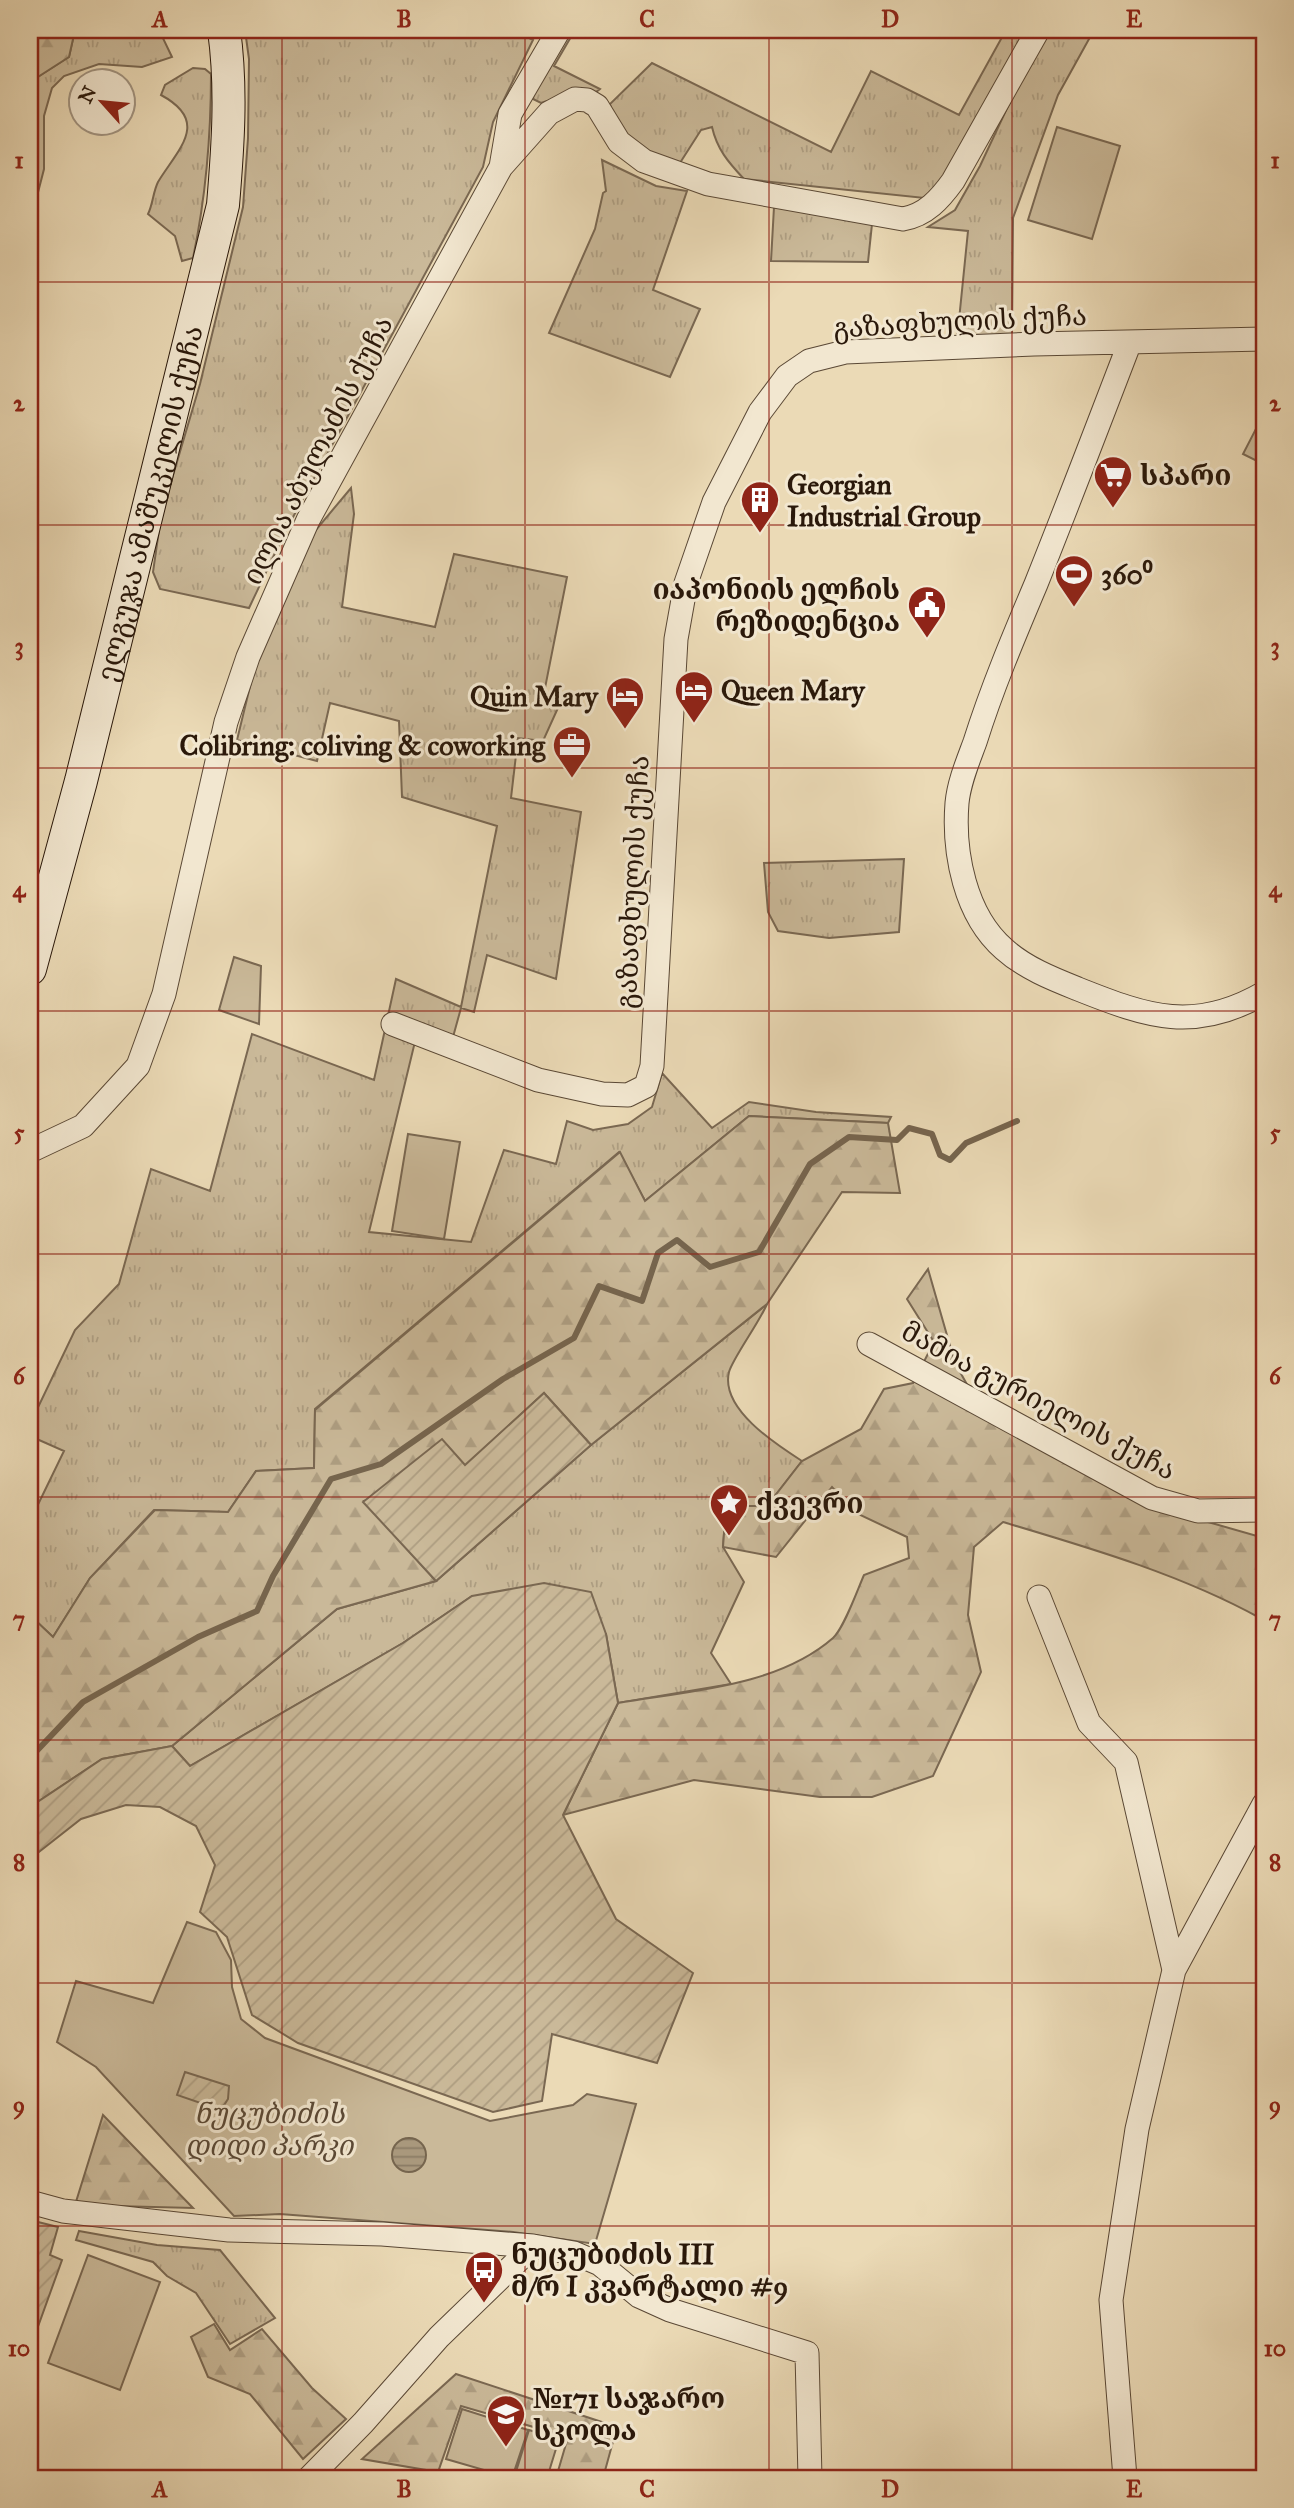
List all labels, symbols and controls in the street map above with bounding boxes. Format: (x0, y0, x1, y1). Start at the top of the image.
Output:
text: A (150, 5, 168, 33)
text: B (396, 5, 412, 33)
text: C (639, 5, 655, 33)
text: D (881, 5, 899, 33)
text: E (1126, 5, 1143, 33)
north arrow (66, 66, 136, 136)
text: N (73, 82, 101, 107)
text: 1 (14, 146, 24, 174)
text: 1 (1270, 146, 1280, 174)
street label: გაზაფხულის ქუჩა (832, 297, 1088, 346)
street label: ილია აბულაძის ქუჩა (235, 310, 400, 590)
street label: ელგუჯა ამაშუკელის ქუჩა (89, 322, 211, 685)
text: 2 (13, 389, 25, 417)
text: 2 (1269, 389, 1281, 417)
supermarket icon: სპარი (1092, 454, 1134, 509)
place label: სპარი (1140, 458, 1231, 493)
place label: Georgian Industrial Group (787, 467, 981, 534)
building icon: Georgian Industrial Group (739, 479, 781, 534)
sports icon: 360⁰ (1053, 553, 1095, 608)
place label: 360⁰ (1101, 557, 1153, 592)
place label: იაპონიის ელჩის რეზიდენცია (653, 572, 900, 639)
public building icon: იაპონიის ელჩის რეზიდენცია (906, 584, 948, 639)
text: 3 (14, 632, 24, 661)
text: 3 (1270, 632, 1280, 661)
hotel icon: Queen Mary (673, 669, 715, 724)
place label: Queen Mary (721, 673, 865, 708)
hotel icon: Quin Mary (604, 675, 646, 730)
place label: Quin Mary (470, 679, 599, 714)
office icon: Colibring: coliving & coworking (551, 724, 593, 779)
place label: Colibring: coliving & coworking (180, 728, 546, 763)
street label: გაზაფხულის ქუჩა (608, 754, 657, 1010)
text: 4 (13, 875, 27, 903)
text: 4 (1269, 875, 1283, 903)
text: 5 (14, 1118, 25, 1146)
text: 5 (1270, 1118, 1281, 1146)
street label: მამია გურიელის ქუჩა (896, 1313, 1182, 1488)
text: 6 (13, 1362, 26, 1390)
text: 6 (1269, 1362, 1282, 1390)
place icon: ქვევრი (708, 1482, 750, 1537)
place label: ქვევრი (756, 1486, 863, 1521)
text: 7 (13, 1605, 25, 1633)
text: 7 (1269, 1605, 1281, 1633)
text: 8 (13, 1848, 25, 1876)
text: 8 (1269, 1848, 1281, 1876)
text: 9 (13, 2091, 25, 2120)
text: 9 (1269, 2091, 1281, 2120)
park label: ნუცუბიძის დიდი პარკი (185, 2096, 355, 2163)
place label: ნუცუბიძის III მ/რ I კვარტალი #9 (511, 2237, 788, 2304)
bus stop icon: ნუცუბიძის III მ/რ I კვარტალი #9 (463, 2249, 505, 2304)
text: 10 (8, 2334, 30, 2362)
text: 10 (1264, 2334, 1286, 2362)
place label: №171 საჯარო სკოლა (533, 2381, 725, 2448)
school or university icon: №171 საჯარო სკოლა (485, 2393, 527, 2448)
text: A (150, 2475, 168, 2503)
text: B (396, 2475, 412, 2503)
text: C (639, 2475, 655, 2503)
text: D (881, 2475, 899, 2503)
text: E (1126, 2475, 1143, 2503)

